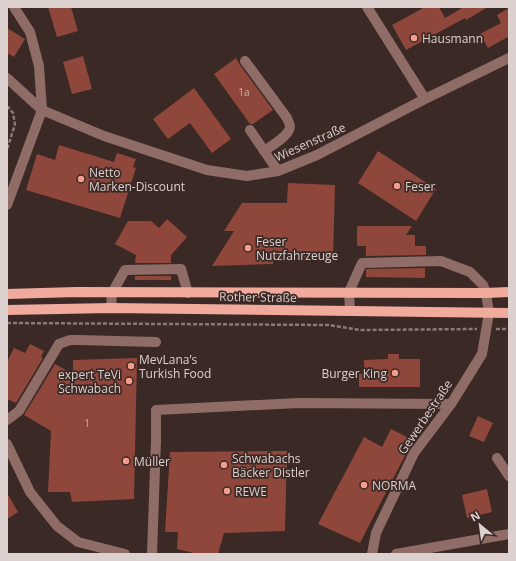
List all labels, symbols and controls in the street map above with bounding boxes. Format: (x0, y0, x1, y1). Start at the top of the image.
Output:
place label: Hausmann (422, 30, 483, 47)
marker: Hausmann (409, 33, 419, 43)
house number: 1a (238, 85, 250, 99)
street label: Wiesenstraße (272, 119, 349, 165)
place label: Netto Marken-Discount (89, 164, 185, 195)
marker: Netto Marken-Discount (76, 174, 86, 184)
place label: Feser (405, 178, 435, 195)
marker: Feser (392, 181, 402, 191)
place label: Feser Nutzfahrzeuge (256, 233, 339, 264)
marker: Feser Nutzfahrzeuge (243, 243, 253, 253)
street label: Rother Straße (219, 288, 297, 306)
place label: MevLana’s Turkish Food (139, 351, 211, 382)
marker: MevLana’s Turkish Food (126, 361, 136, 371)
place label: Burger King (321, 365, 387, 382)
place label: expert TeVi Schwabach (58, 366, 121, 397)
marker: Burger King (390, 368, 400, 378)
marker: expert TeVi Schwabach (124, 376, 134, 386)
street label: Gewerbestraße (394, 376, 456, 458)
house number: 1 (84, 416, 90, 430)
place label: Schwabachs Bäcker Distler (232, 450, 310, 481)
place label: Müller (134, 453, 170, 470)
marker: Müller (121, 456, 131, 466)
marker: Schwabachs Bäcker Distler (219, 460, 229, 470)
place label: NORMA (372, 477, 417, 494)
marker: NORMA (359, 480, 369, 490)
place label: REWE (235, 483, 267, 500)
marker: REWE (222, 486, 232, 496)
north arrow (460, 505, 500, 545)
text: N (467, 507, 482, 525)

